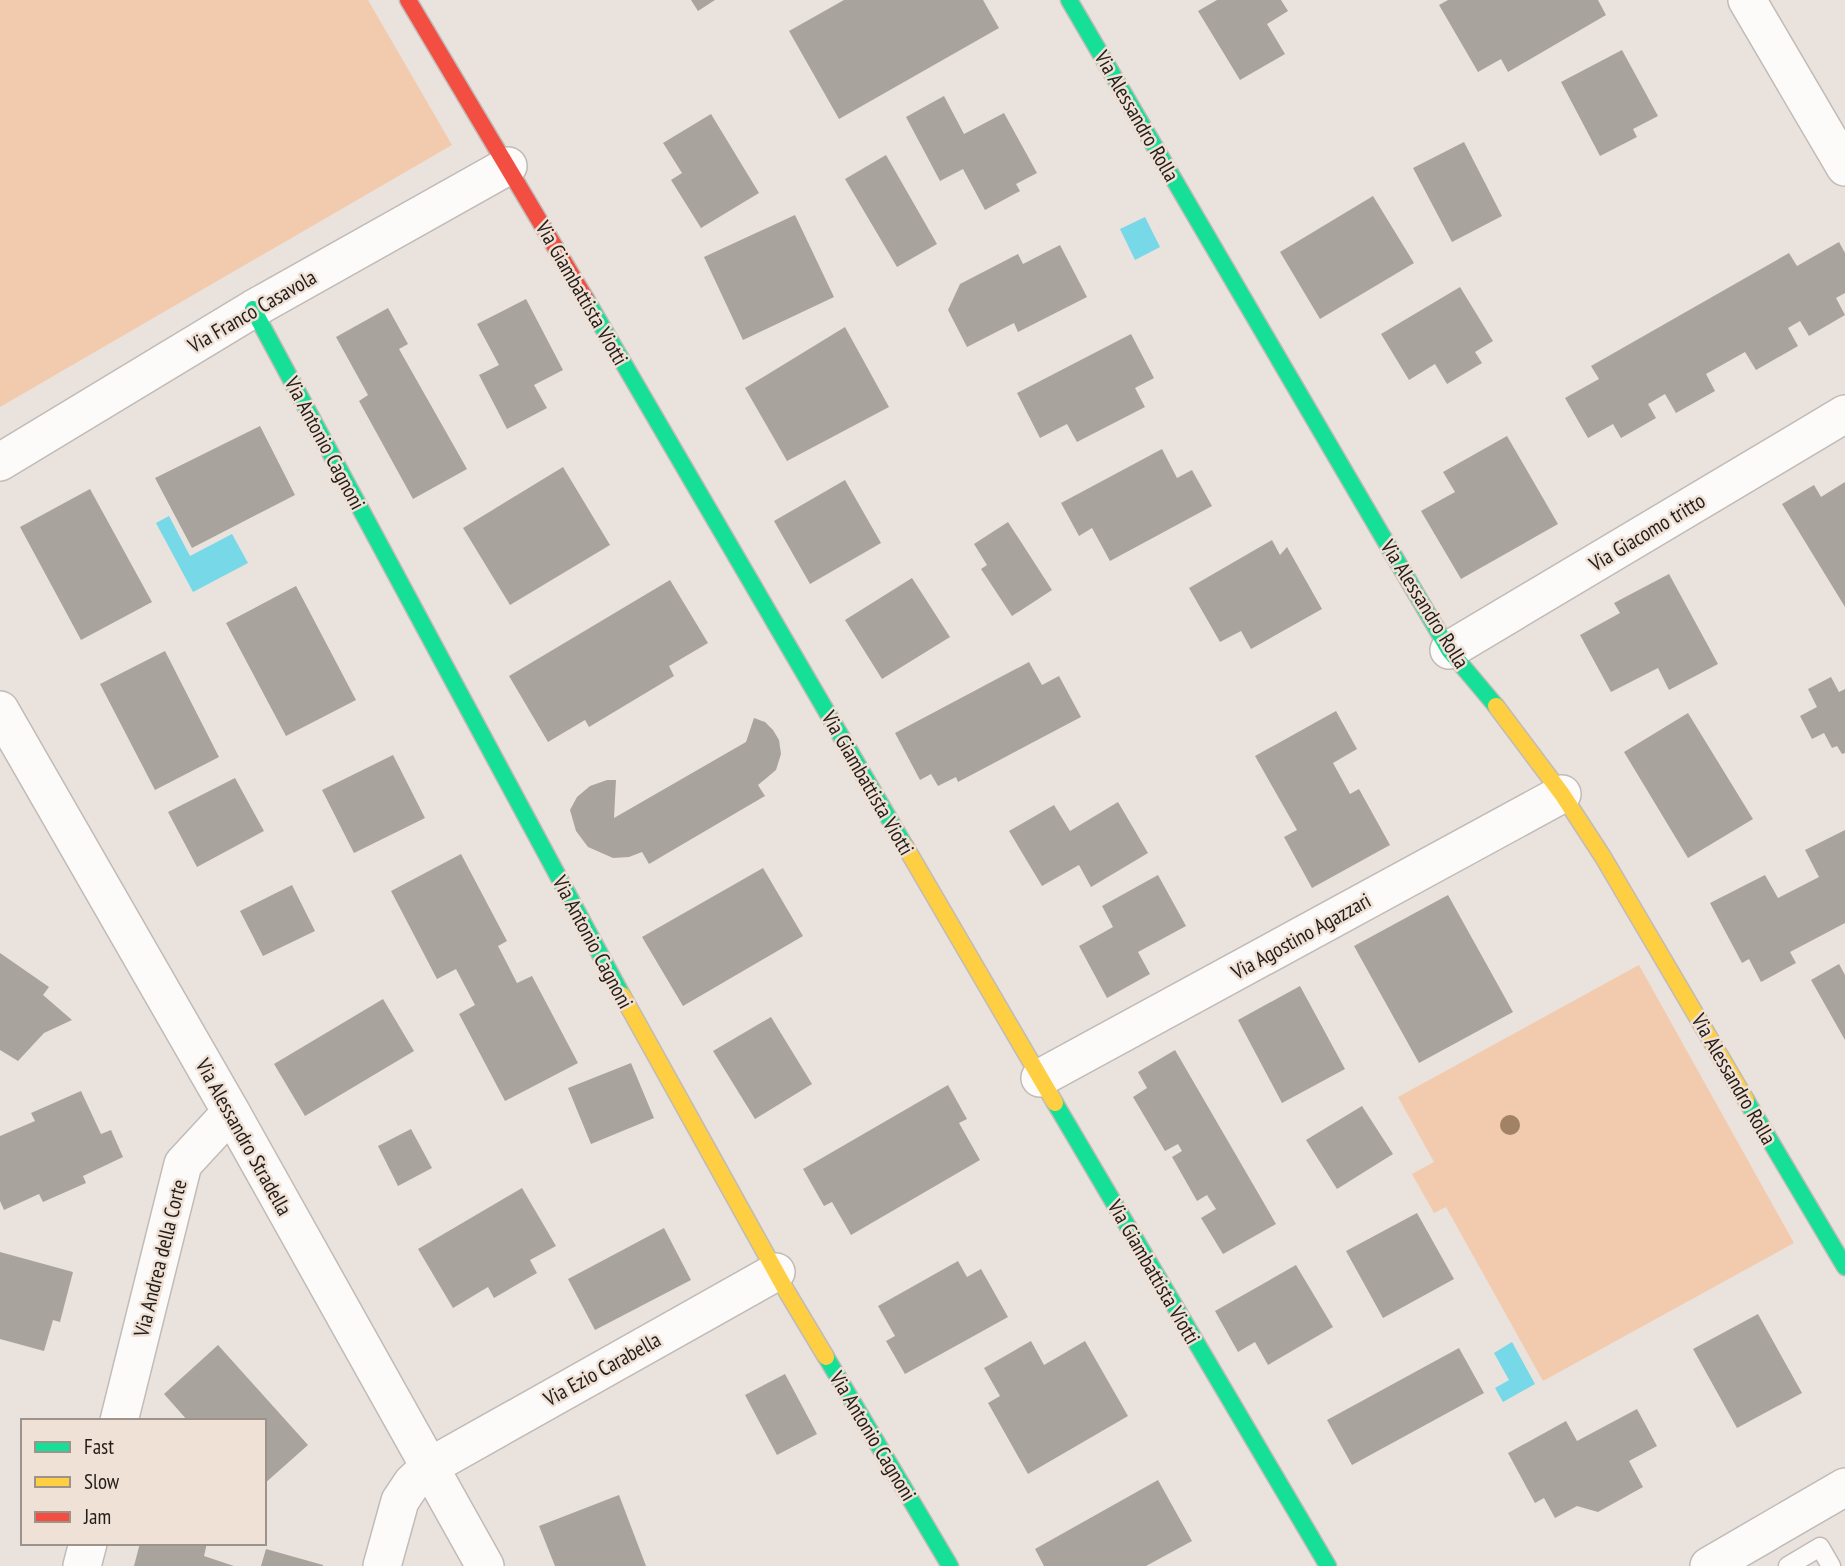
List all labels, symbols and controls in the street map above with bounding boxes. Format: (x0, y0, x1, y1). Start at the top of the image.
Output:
street label: Via Alessandro Rolla (1088, 45, 1185, 186)
street label: Via Giambattista Viotti (529, 215, 634, 370)
street label: Via Franco Casavola (182, 263, 321, 359)
street label: Via Antonio Cagnoni (278, 371, 371, 514)
street label: Via Giacomo tritto (1583, 487, 1710, 578)
street label: Via Alessandro Rolla (1374, 534, 1475, 673)
street label: Via Giambattista Viotti (815, 705, 920, 860)
street label: Via Antonio Cagnoni (546, 870, 639, 1013)
street label: Via Agostino Agazzari (1226, 887, 1375, 986)
street label: Via Alessandro Rolla (1685, 1008, 1782, 1149)
street label: Via Alessandro Stradella (189, 1053, 298, 1220)
street label: Via Andrea della Corte (127, 1177, 193, 1340)
street label: Via Giambattista Viotti (1101, 1194, 1206, 1349)
street label: Via Ezio Carabella (538, 1326, 665, 1413)
street label: Via Antonio Cagnoni (823, 1365, 922, 1506)
legend (21, 1419, 266, 1545)
text: Fast (84, 1433, 114, 1460)
text: Slow (84, 1468, 120, 1495)
text: Jam (83, 1503, 111, 1530)

